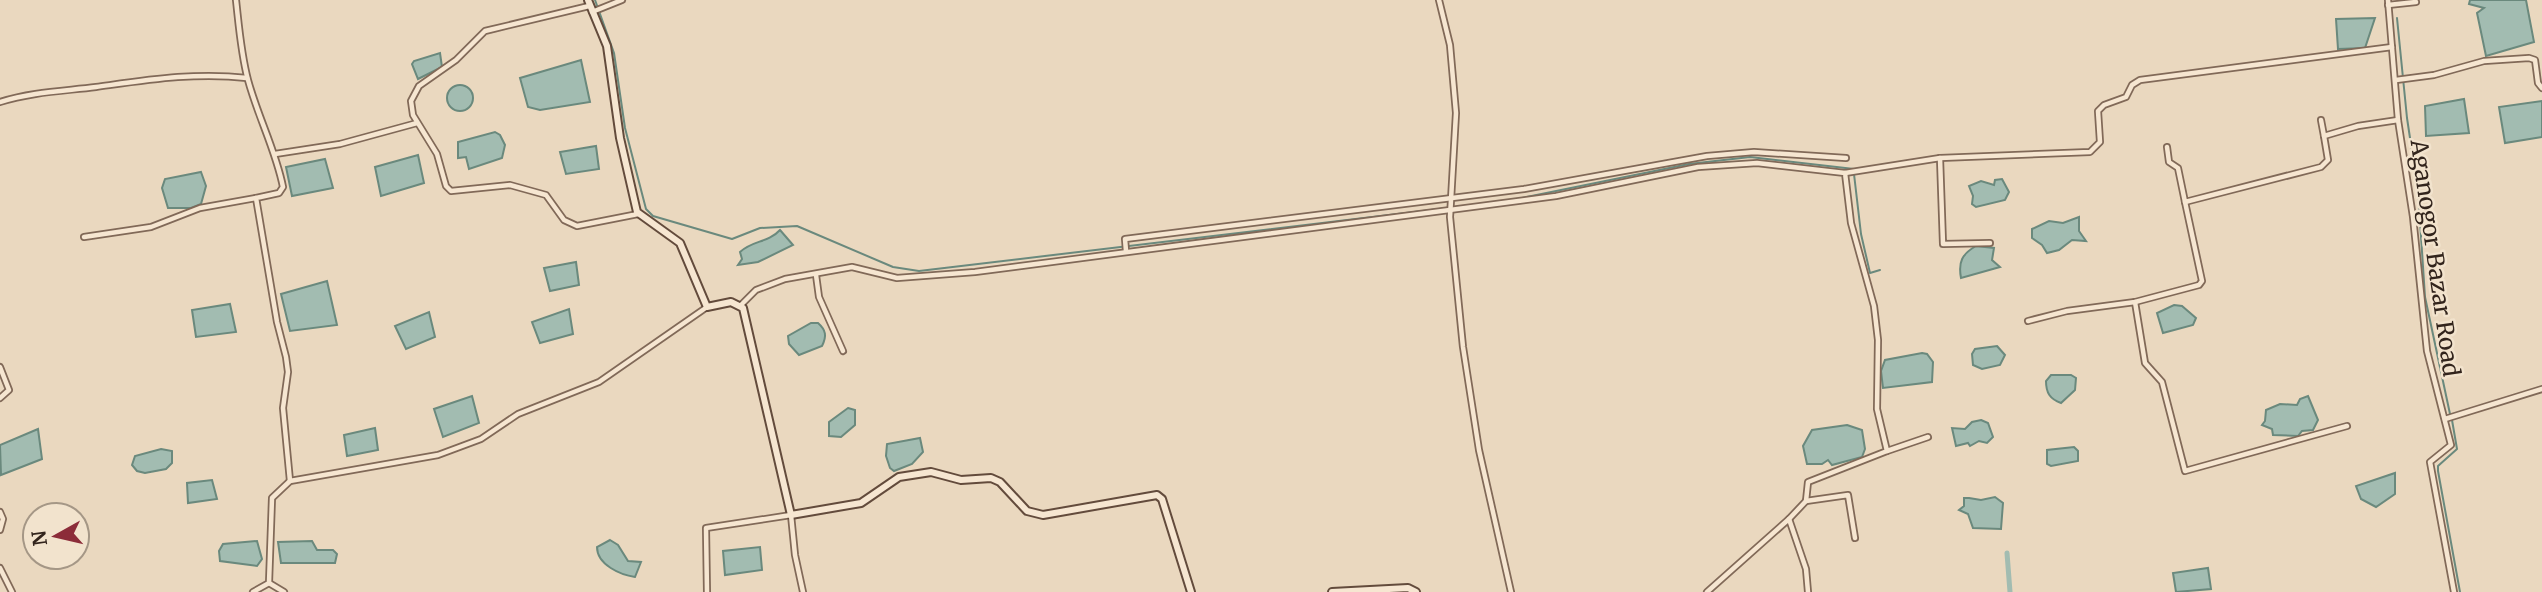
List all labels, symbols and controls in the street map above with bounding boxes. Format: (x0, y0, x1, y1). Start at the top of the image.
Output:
street label: Aganogor Bazar Road (2404, 136, 2467, 379)
north arrow (21, 501, 91, 571)
text: N (26, 529, 52, 547)

